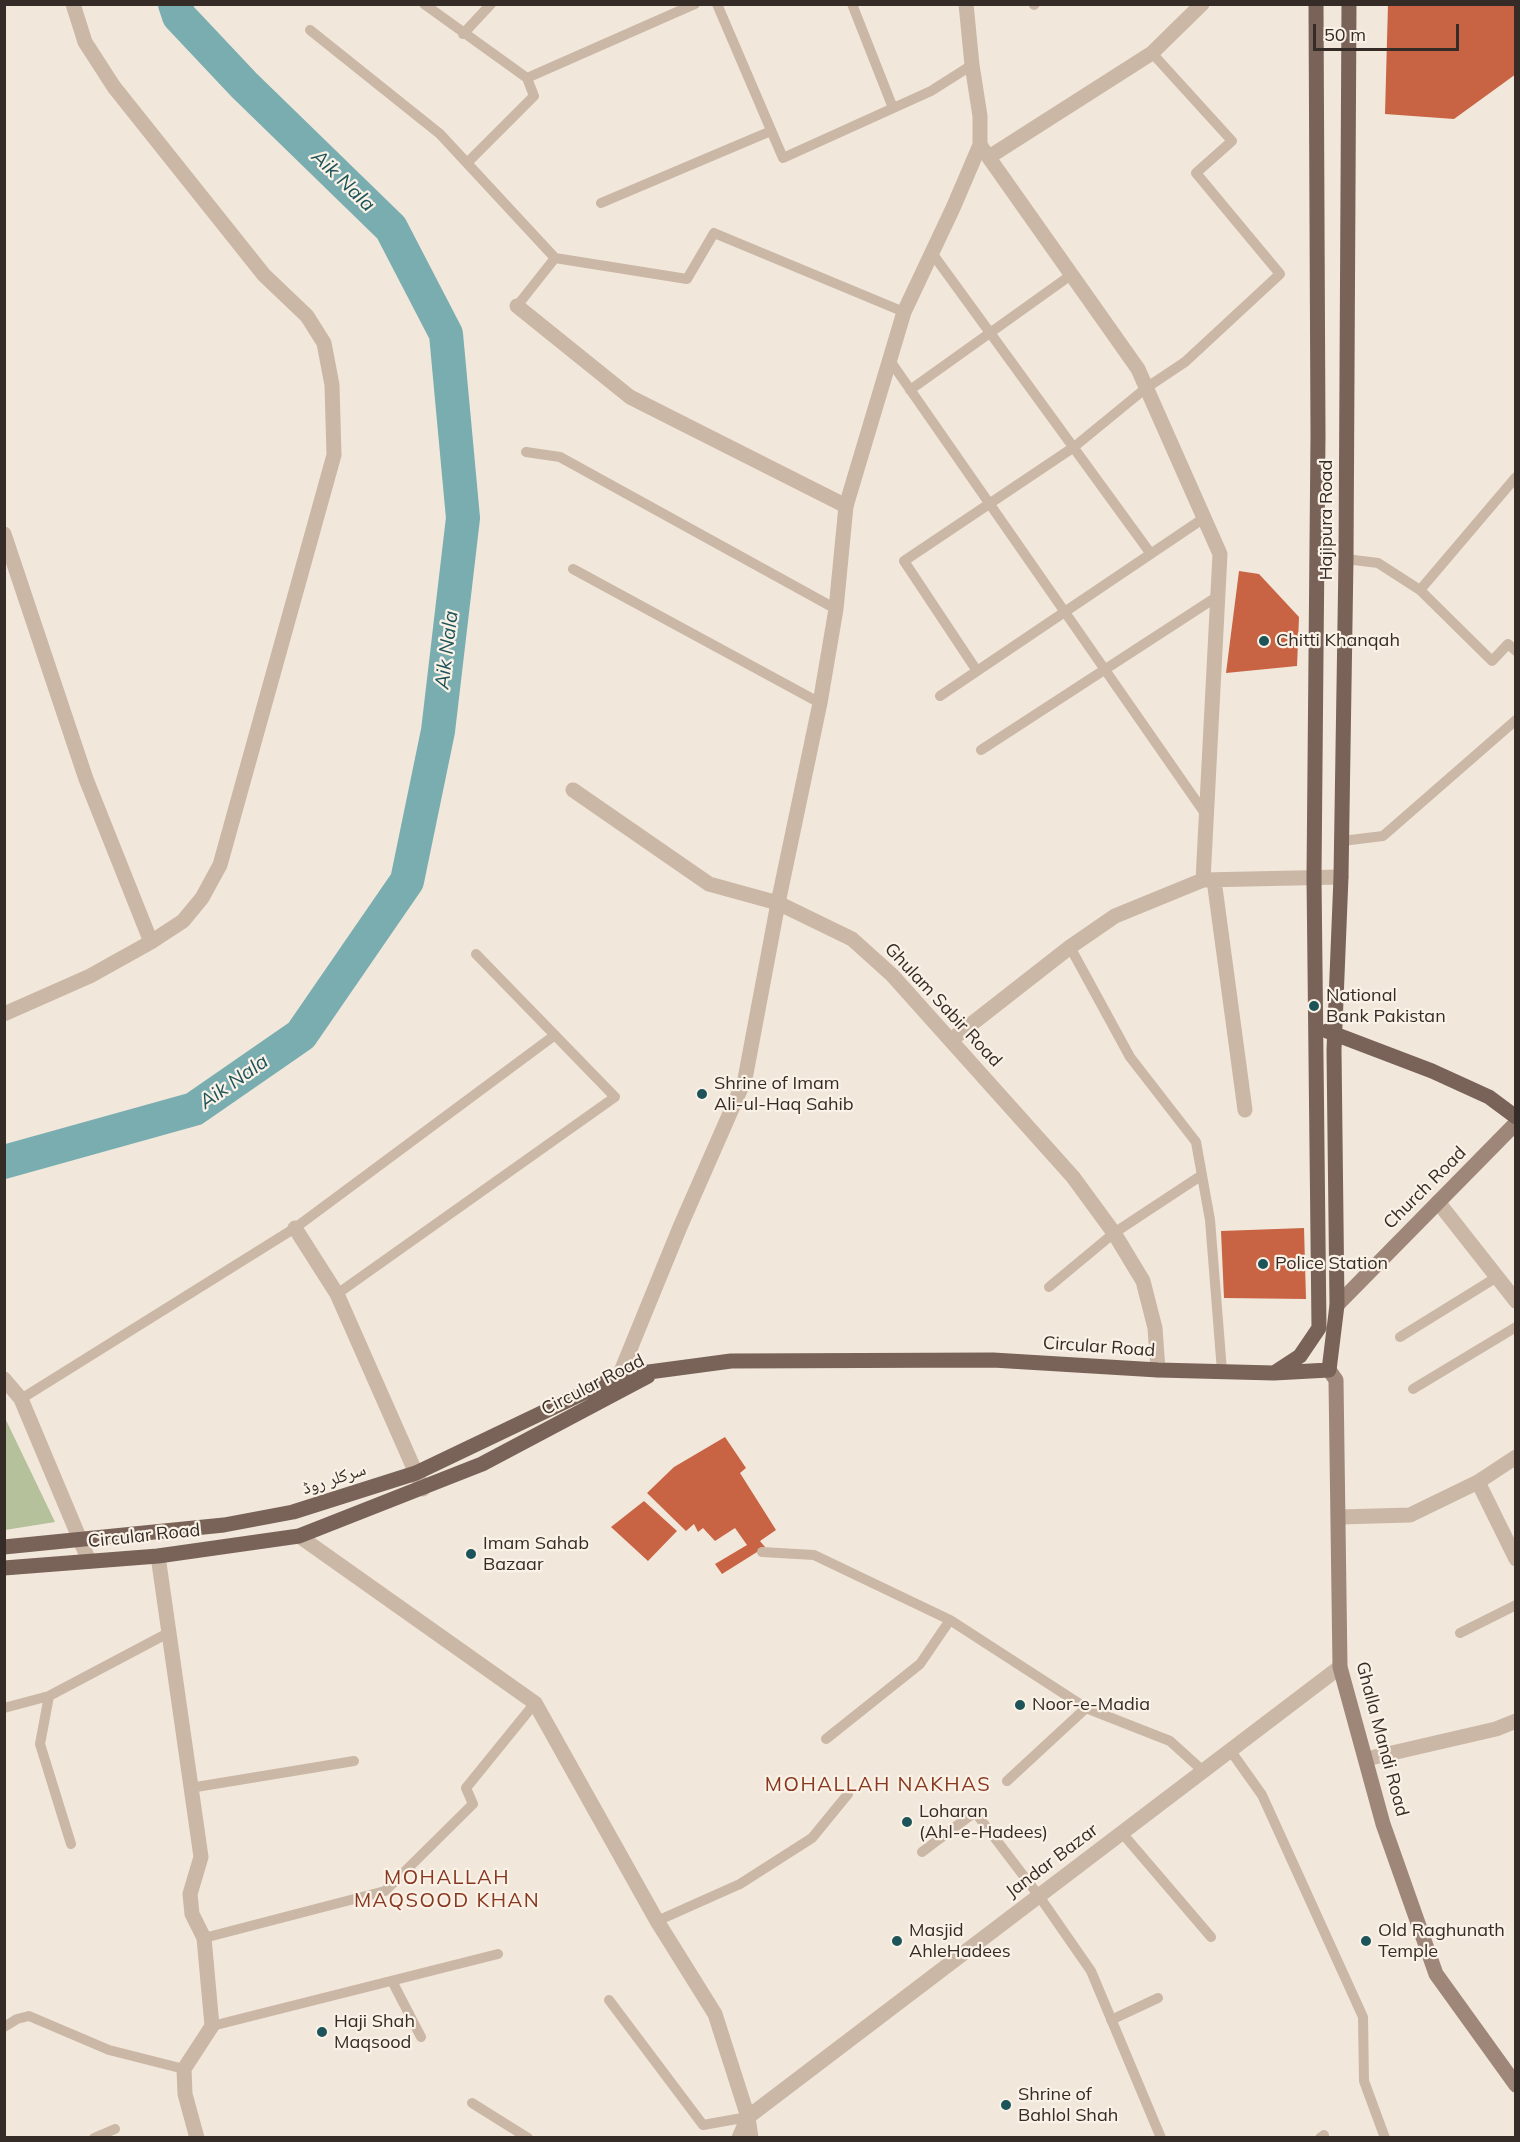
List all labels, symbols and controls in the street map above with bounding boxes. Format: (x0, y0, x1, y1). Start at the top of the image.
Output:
scale bar (1316, 12, 1462, 50)
text: 50 m (1324, 23, 1366, 46)
water label: Aik Nala (306, 145, 380, 217)
street label: Hajipura Road (1316, 460, 1338, 580)
water label: Aik Nala (430, 609, 464, 691)
place label: Chitti Khanqah (1276, 630, 1400, 652)
marker: Chitti Khanqah (1257, 634, 1271, 648)
street label: Ghulam Sabir Road (880, 938, 1006, 1072)
place label: National Bank Pakistan (1326, 985, 1446, 1028)
marker: National Bank Pakistan (1307, 999, 1321, 1013)
water label: Aik Nala (195, 1050, 273, 1114)
place label: Shrine of Imam Ali-ul-Haq Sahib (714, 1073, 854, 1116)
marker: Shrine of Imam Ali-ul-Haq Sahib (695, 1087, 709, 1101)
street label: Church Road (1379, 1142, 1471, 1234)
place label: Police Station (1275, 1253, 1388, 1275)
marker: Police Station (1256, 1257, 1270, 1271)
street label: Circular Road (1042, 1332, 1156, 1362)
street label: Circular Road (538, 1350, 648, 1420)
street label: سرکلر روڈ (299, 1459, 369, 1499)
street label: Circular Road (87, 1519, 201, 1553)
place label: Imam Sahab Bazaar (483, 1533, 589, 1576)
marker: Imam Sahab Bazaar (464, 1547, 478, 1561)
street label: Ghalla Mandi Road (1351, 1659, 1413, 1819)
place label: Noor-e-Madia (1032, 1694, 1150, 1716)
marker: Noor-e-Madia (1013, 1698, 1027, 1712)
district label: MOHALLAH NAKHAS (765, 1773, 991, 1797)
place label: Loharan (Ahl-e-Hadees) (919, 1801, 1048, 1844)
marker: Loharan (Ahl-e-Hadees) (900, 1815, 914, 1829)
street label: Jandar Bazar (1002, 1819, 1102, 1903)
district label: MOHALLAH MAQSOOD KHAN (354, 1866, 540, 1913)
place label: Masjid AhleHadees (909, 1920, 1011, 1962)
place label: Old Raghunath Temple (1378, 1920, 1505, 1962)
marker: Masjid AhleHadees (890, 1934, 904, 1948)
marker: Old Raghunath Temple (1359, 1934, 1373, 1948)
place label: Haji Shah Maqsood (334, 2011, 415, 2054)
marker: Haji Shah Maqsood (315, 2025, 329, 2039)
place label: Shrine of Bahlol Shah (1018, 2084, 1118, 2126)
marker: Shrine of Bahlol Shah (999, 2098, 1013, 2112)

